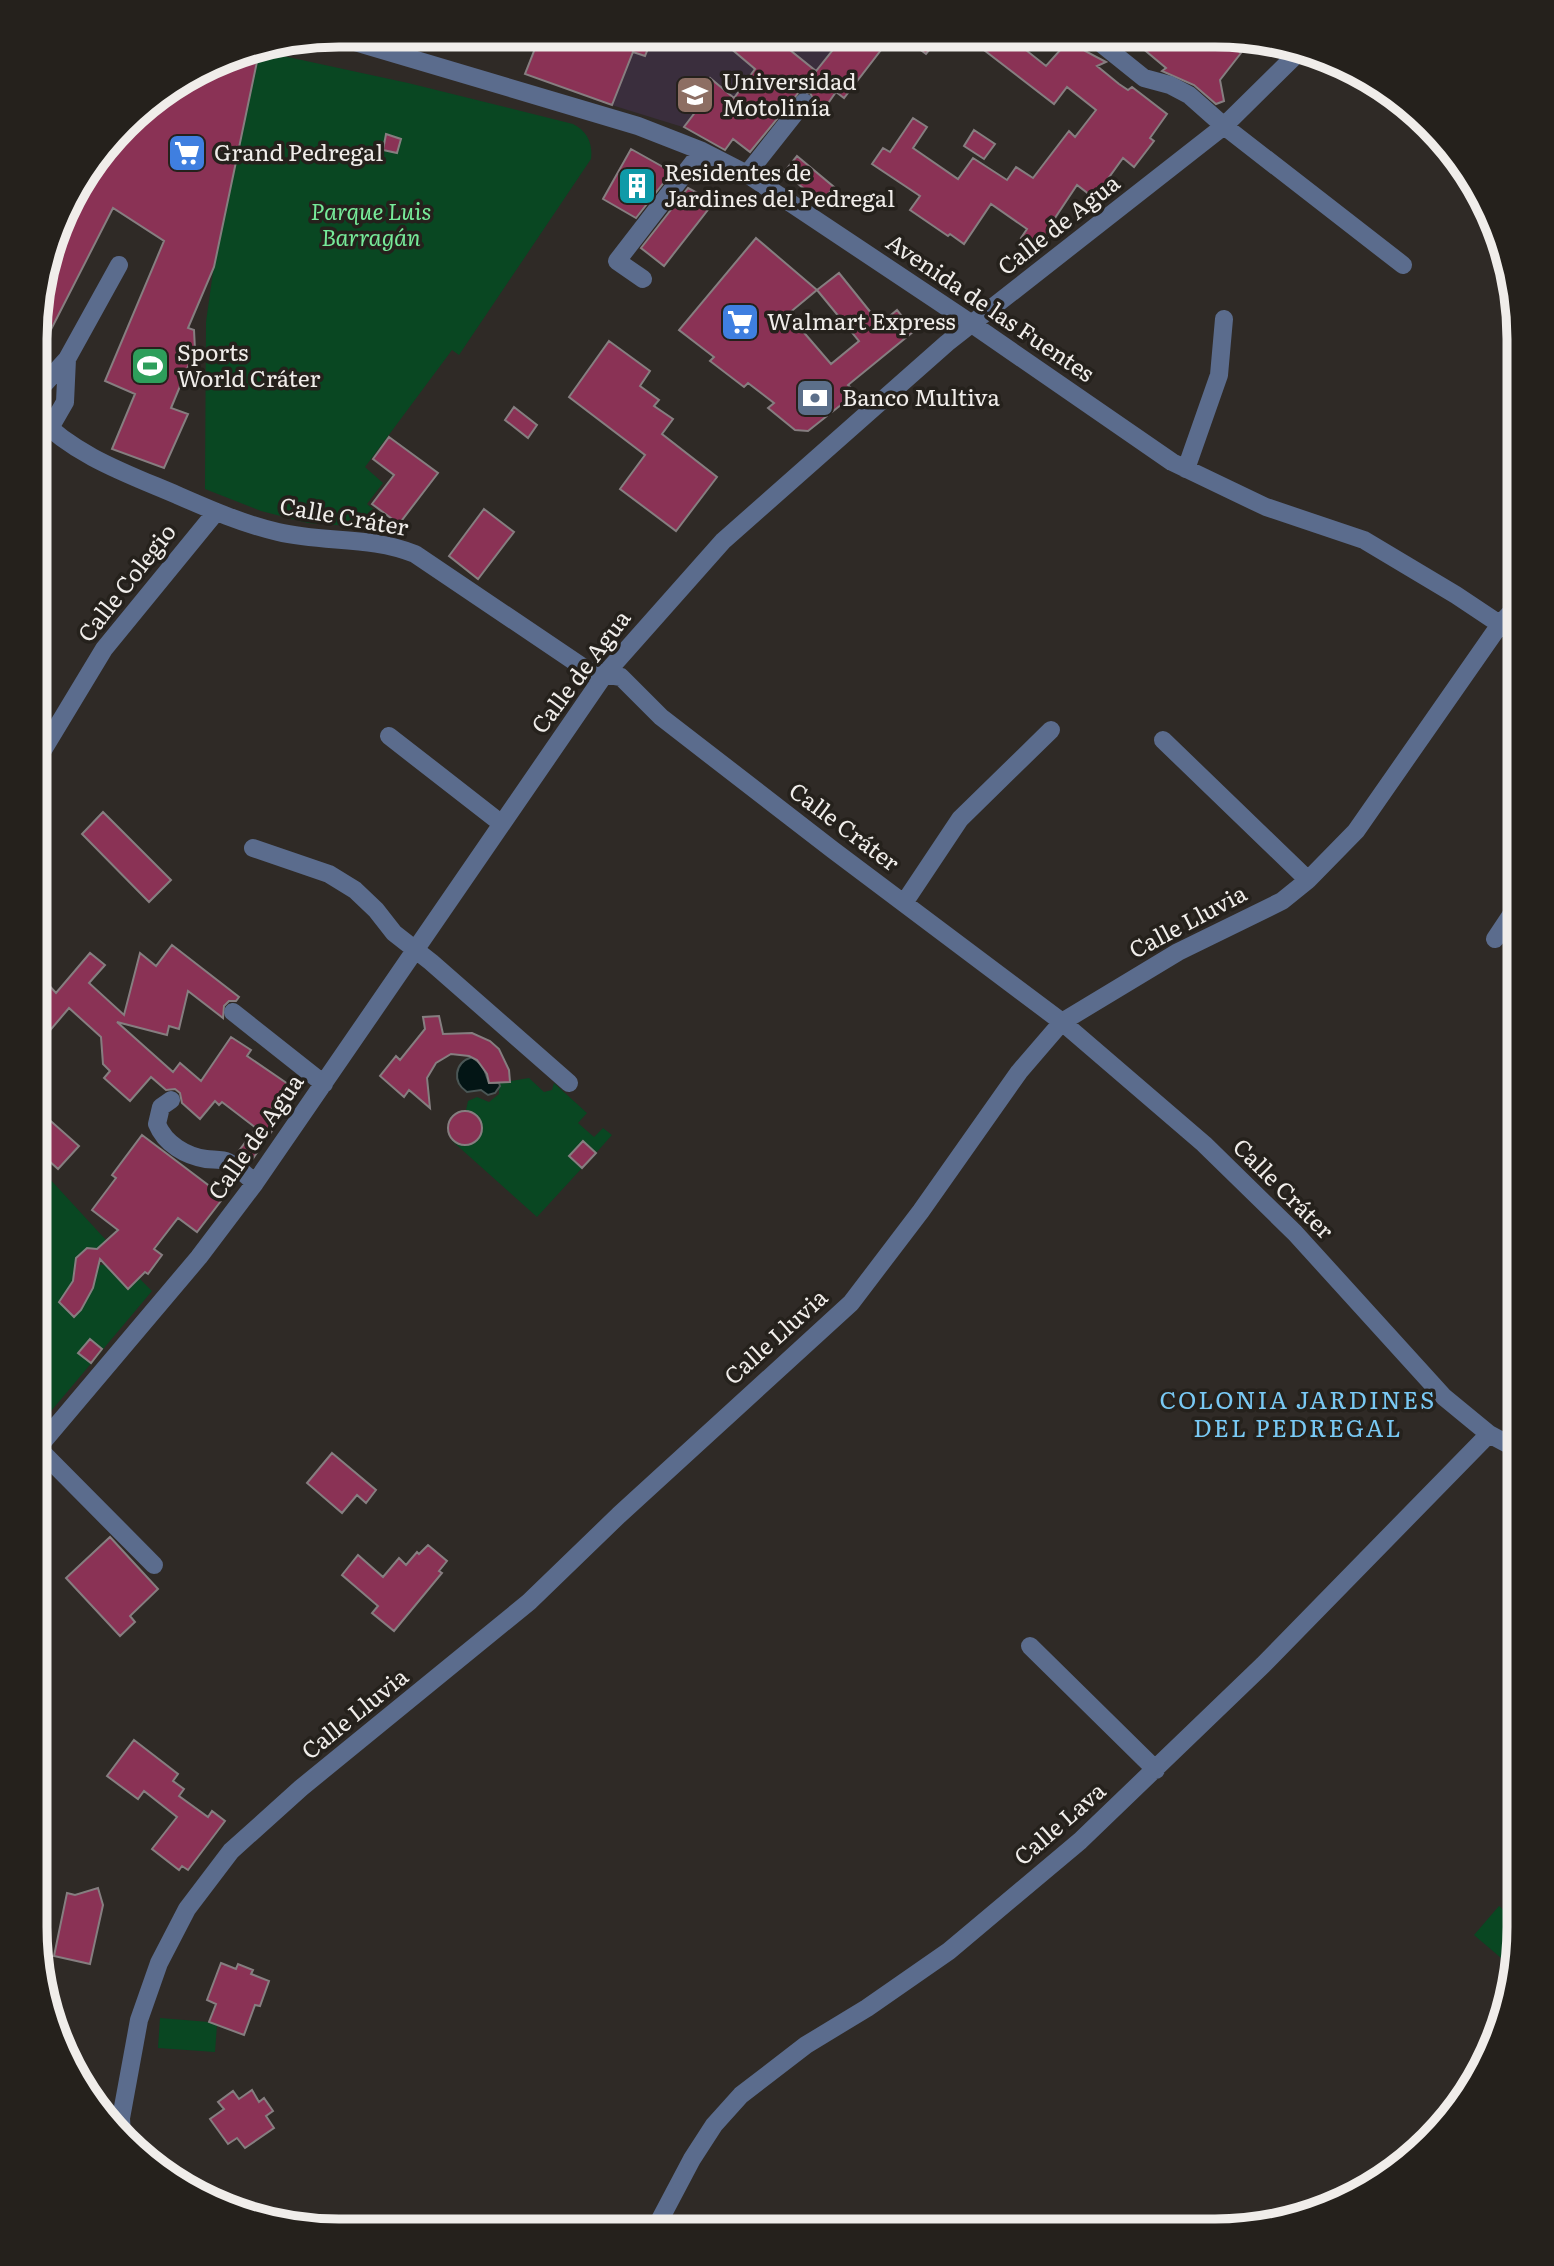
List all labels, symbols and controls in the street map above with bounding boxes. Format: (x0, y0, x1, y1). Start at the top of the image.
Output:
place label: Universidad Motolinía (722, 63, 856, 123)
school or university icon: Universidad Motolinía (674, 74, 716, 116)
supermarket icon: Grand Pedregal (166, 132, 208, 174)
place label: Grand Pedregal (214, 134, 383, 168)
place label: Residentes de Jardines del Pedregal (664, 154, 895, 214)
street label: Calle de Agua (989, 164, 1127, 282)
building icon: Residentes de Jardines del Pedregal (616, 165, 658, 207)
park label: Parque Luis Barragán (311, 193, 431, 253)
street label: Avenida de las Fuentes (880, 224, 1102, 389)
supermarket icon: Walmart Express (719, 301, 761, 343)
place label: Walmart Express (767, 303, 956, 337)
place label: Sports World Cráter (177, 334, 320, 394)
sports icon: Sports World Cráter (129, 345, 171, 387)
bank icon: Banco Multiva (794, 377, 836, 419)
place label: Banco Multiva (842, 379, 1000, 413)
street label: Calle Cráter (277, 487, 412, 543)
street label: Calle Colegio (68, 515, 183, 648)
street label: Calle de Agua (522, 601, 638, 740)
street label: Calle Cráter (783, 773, 908, 878)
street label: Calle Lluvia (1122, 875, 1253, 966)
street label: Calle de Agua (198, 1065, 311, 1206)
street label: Calle Cráter (1226, 1129, 1343, 1246)
street label: Calle Lluvia (715, 1279, 834, 1391)
district label: COLONIA JARDINES DEL PEDREGAL (1160, 1381, 1436, 1444)
street label: Calle Lluvia (293, 1658, 415, 1766)
street label: Calle Lava (1005, 1773, 1112, 1872)

